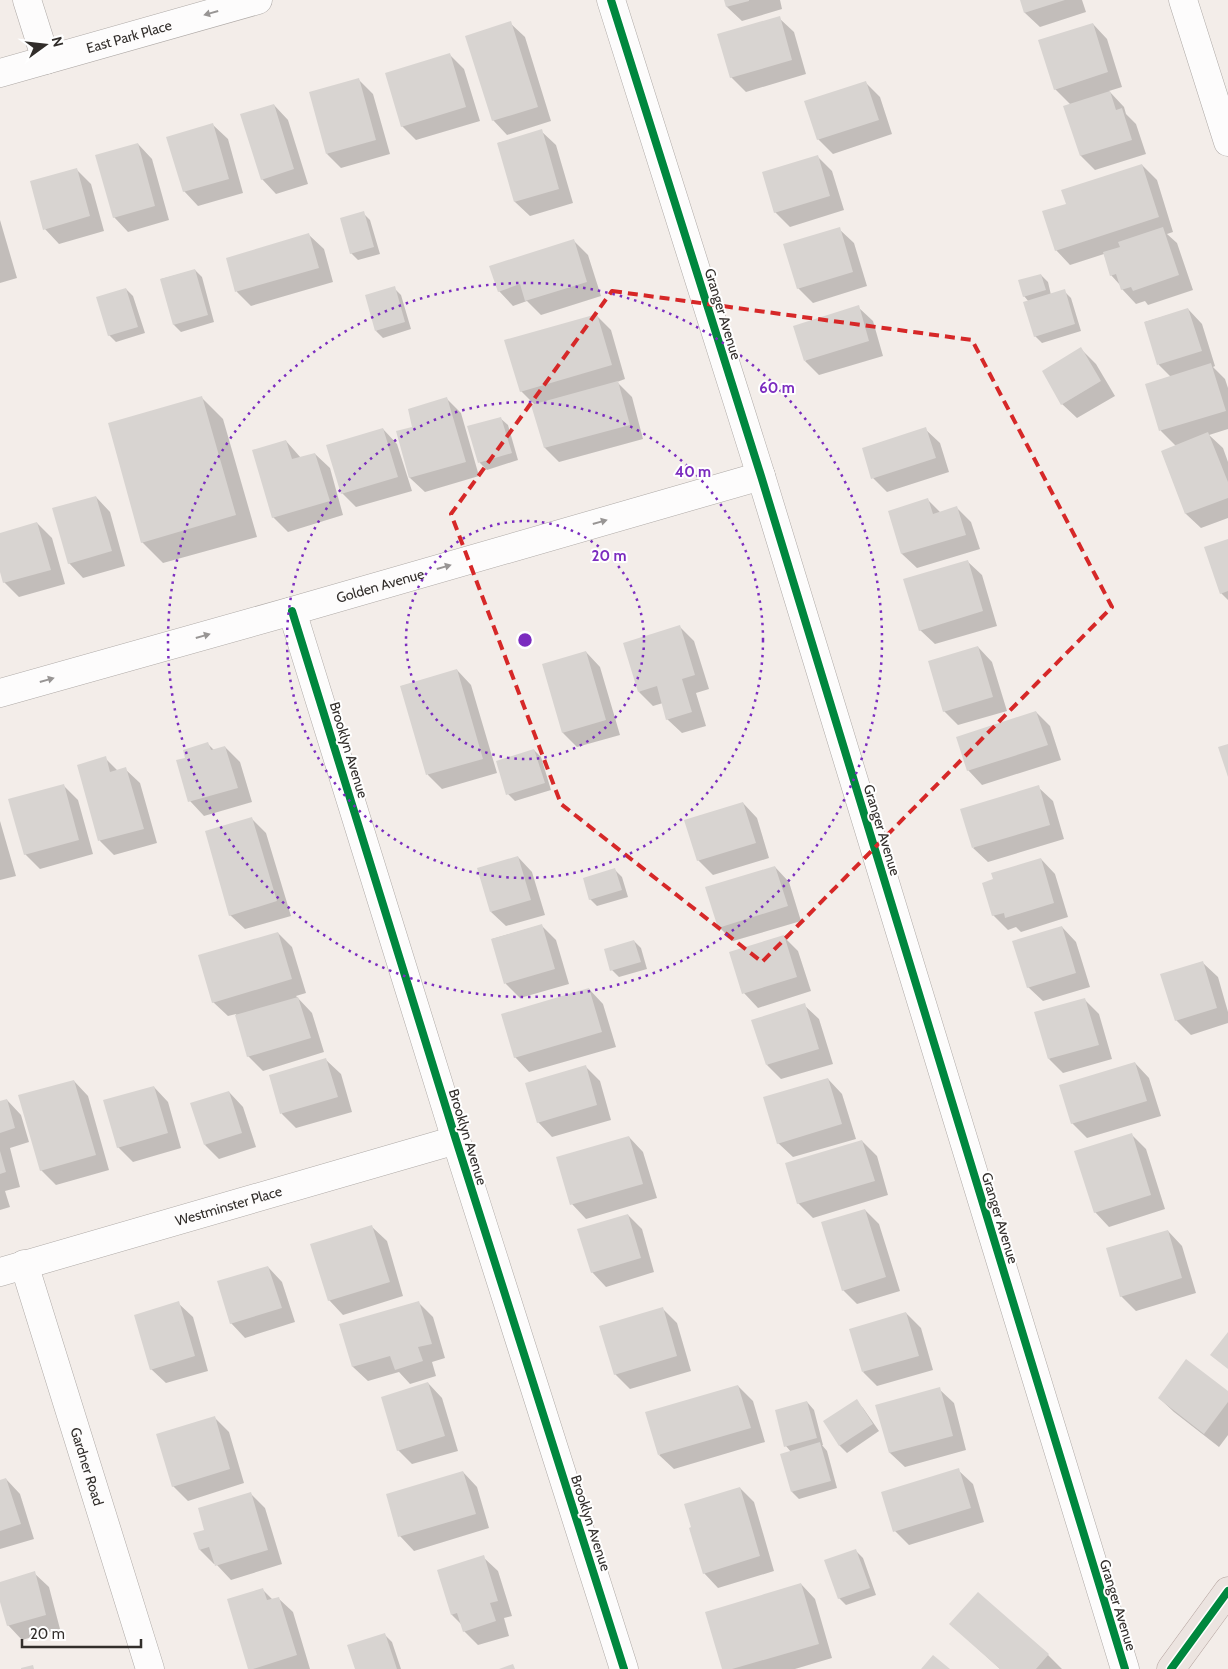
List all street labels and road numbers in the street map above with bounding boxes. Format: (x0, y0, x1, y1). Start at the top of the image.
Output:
street label: East Park Place (84, 16, 174, 57)
street label: Granger Avenue (701, 266, 745, 362)
street label: Golden Avenue (334, 564, 426, 607)
street label: Brooklyn Avenue (326, 700, 372, 800)
street label: Granger Avenue (860, 782, 904, 878)
street label: Brooklyn Avenue (445, 1087, 491, 1187)
street label: Granger Avenue (978, 1170, 1022, 1266)
street label: Westminster Place (173, 1182, 284, 1230)
street label: Gardner Road (66, 1425, 108, 1508)
street label: Brooklyn Avenue (567, 1473, 615, 1573)
street label: Granger Avenue (1096, 1557, 1140, 1653)

